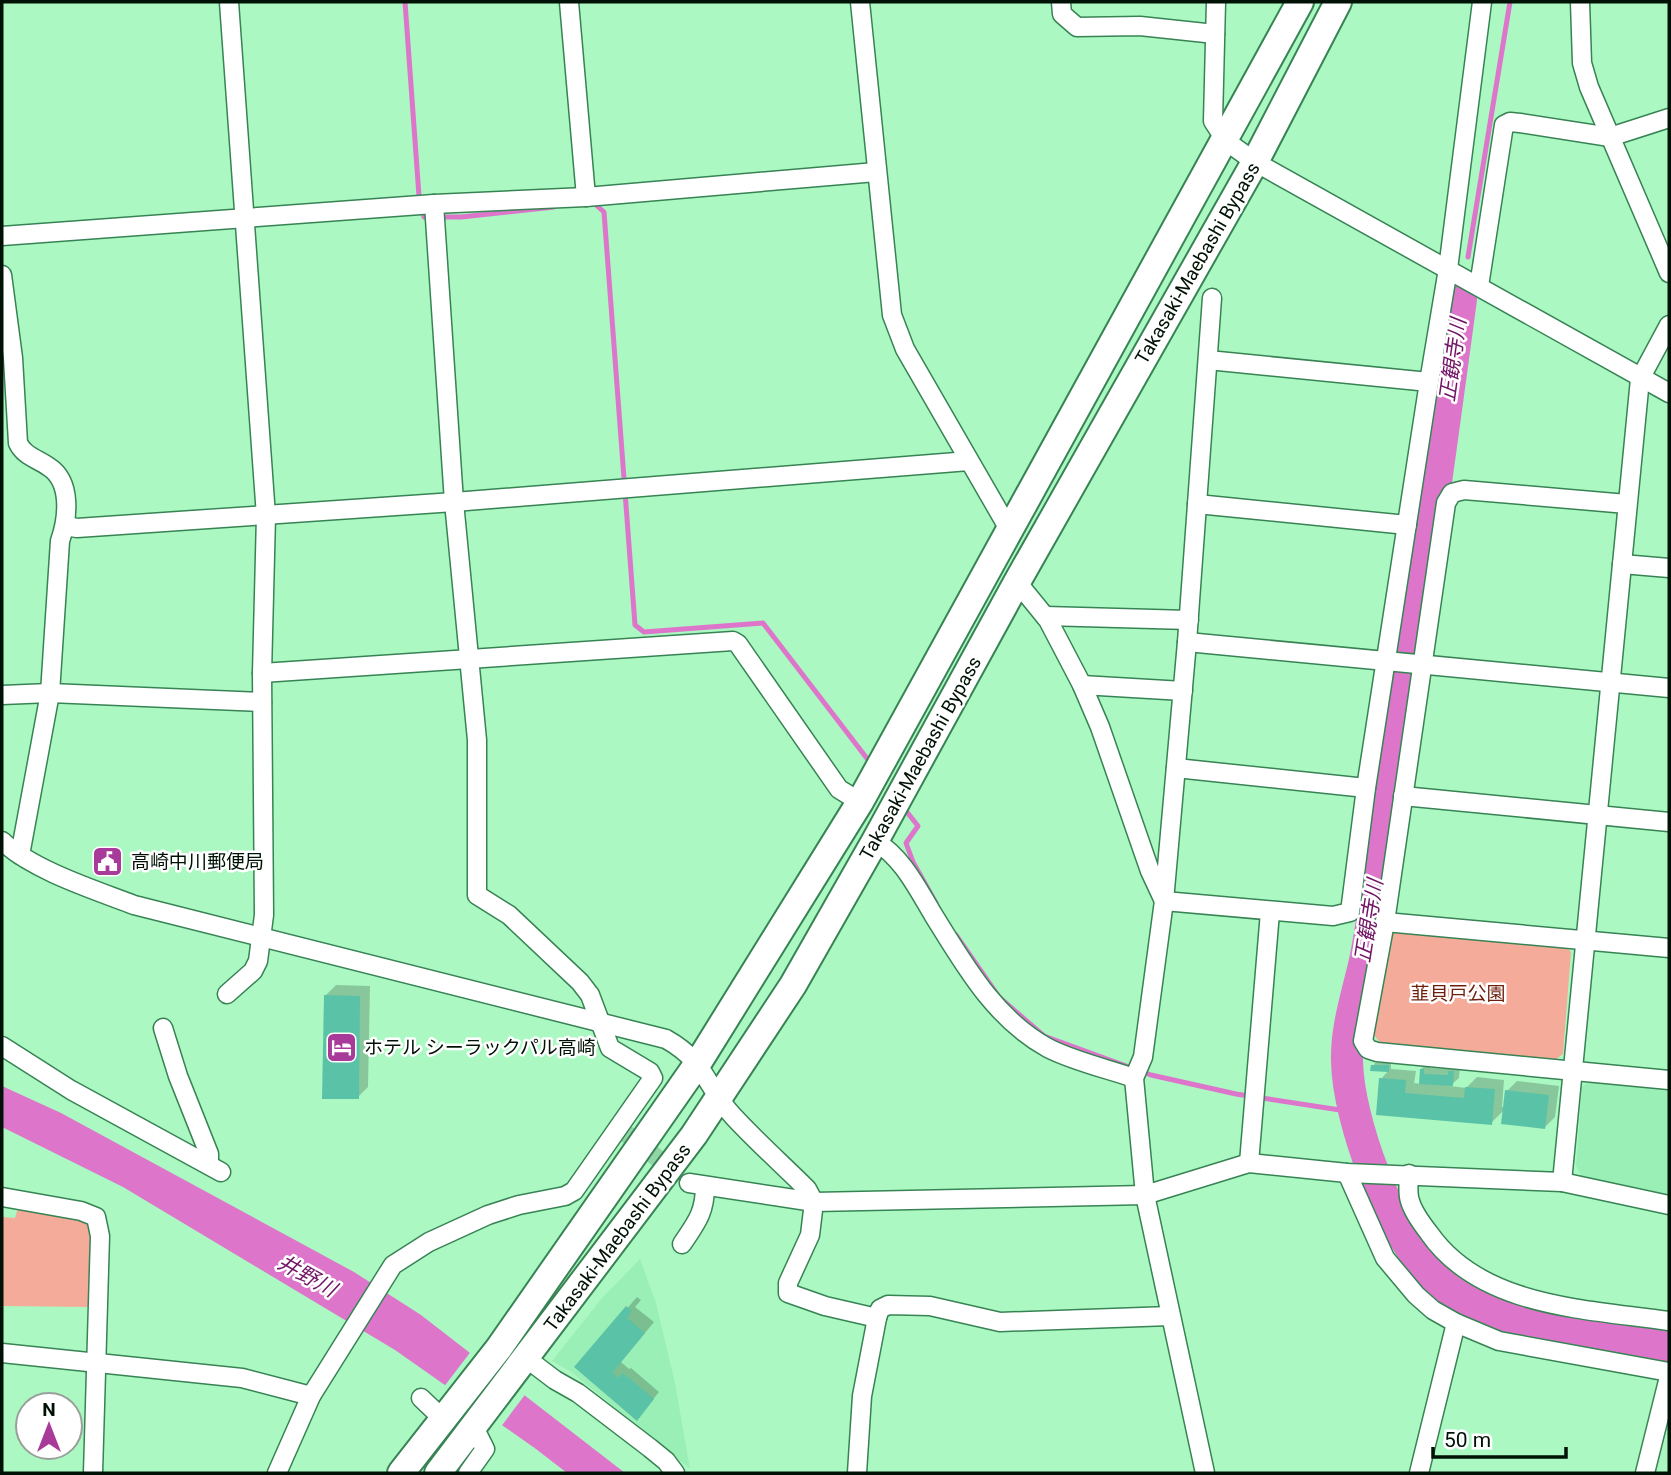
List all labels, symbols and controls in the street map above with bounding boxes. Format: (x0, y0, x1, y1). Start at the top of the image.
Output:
street label: Takasaki-Maebashi Bypass (1130, 158, 1265, 368)
water label: 正観寺川 (1435, 315, 1471, 403)
street label: Takasaki-Maebashi Bypass (855, 652, 986, 864)
public building icon: 高崎中川郵便局 (91, 844, 125, 878)
place label: 高崎中川郵便局 (131, 850, 264, 873)
water label: 正観寺川 (1351, 876, 1388, 964)
park label: 韮貝戸公園 (1410, 982, 1506, 1005)
hotel icon: ホテル シーラックパル高崎 (324, 1030, 358, 1064)
place label: ホテル シーラックパル高崎 (364, 1036, 596, 1059)
street label: Takasaki-Maebashi Bypass (539, 1139, 696, 1336)
water label: 井野川 (274, 1250, 342, 1303)
north arrow (14, 1391, 84, 1461)
text: N (42, 1398, 56, 1421)
scale bar (1433, 1416, 1566, 1460)
text: 50 m (1444, 1428, 1491, 1452)

